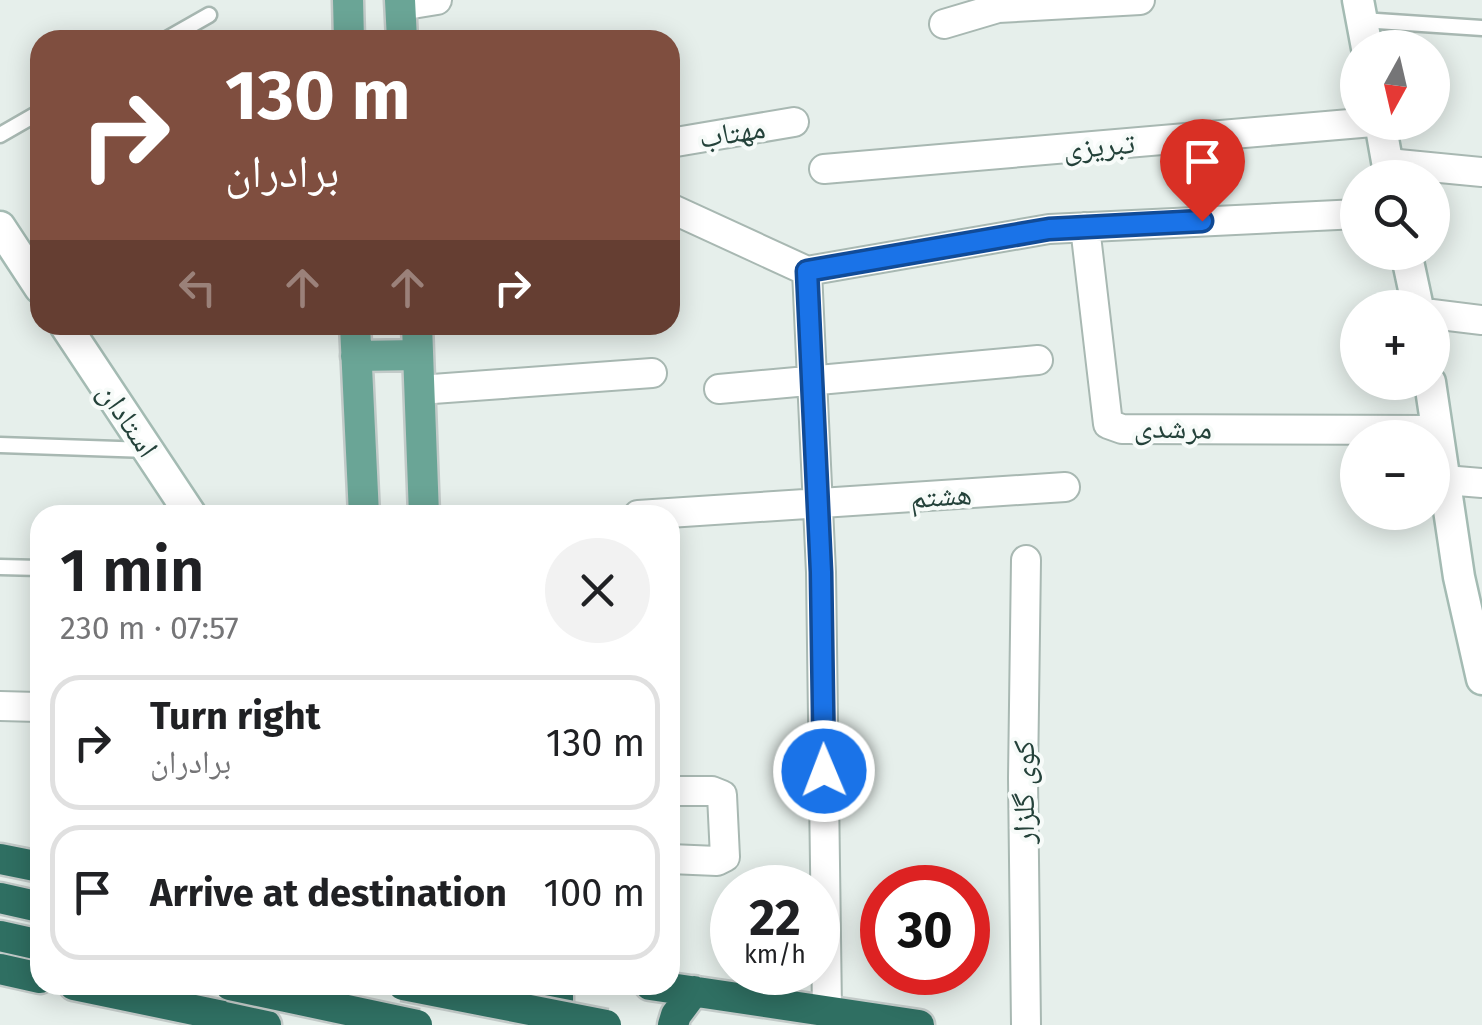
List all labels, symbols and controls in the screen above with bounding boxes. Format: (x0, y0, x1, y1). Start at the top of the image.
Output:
north arrow (1340, 30, 1450, 140)
map controls (1340, 30, 1450, 530)
text: 130 m (225, 54, 411, 138)
icon: right (60, 70, 190, 200)
street label: مهتاب (696, 110, 768, 156)
pin (1160, 119, 1245, 222)
street label: تبریزی (1062, 125, 1137, 167)
icon: arrive (1175, 134, 1230, 189)
text: برادران (225, 145, 339, 199)
button: search (1340, 160, 1450, 270)
icon: left (170, 260, 225, 315)
icon: ahead (275, 260, 330, 315)
icon: ahead (380, 260, 435, 315)
icon: right (485, 260, 540, 315)
button: + (1340, 290, 1450, 400)
street label: استادان (90, 376, 166, 464)
street label: مرشدی (1134, 409, 1212, 447)
button: − (1340, 420, 1450, 530)
street label: هشتم (909, 476, 973, 518)
text: 1 min (60, 535, 205, 607)
button: close (545, 538, 650, 643)
text: 230 m · 07:57 (60, 609, 239, 647)
text: Turn right (150, 693, 320, 739)
icon: right (65, 715, 120, 770)
position arrow (772, 719, 876, 823)
text: 130 m (546, 720, 645, 766)
street label: کوی گلزار (1006, 740, 1042, 845)
text: برادران (150, 743, 231, 781)
icon: arrive (65, 865, 120, 920)
speed limit sign: 30 (860, 865, 990, 995)
text: Arrive at destination (150, 870, 507, 916)
text: 100 m (544, 870, 645, 916)
text: 22 (749, 888, 801, 948)
text: km/h (744, 940, 806, 970)

